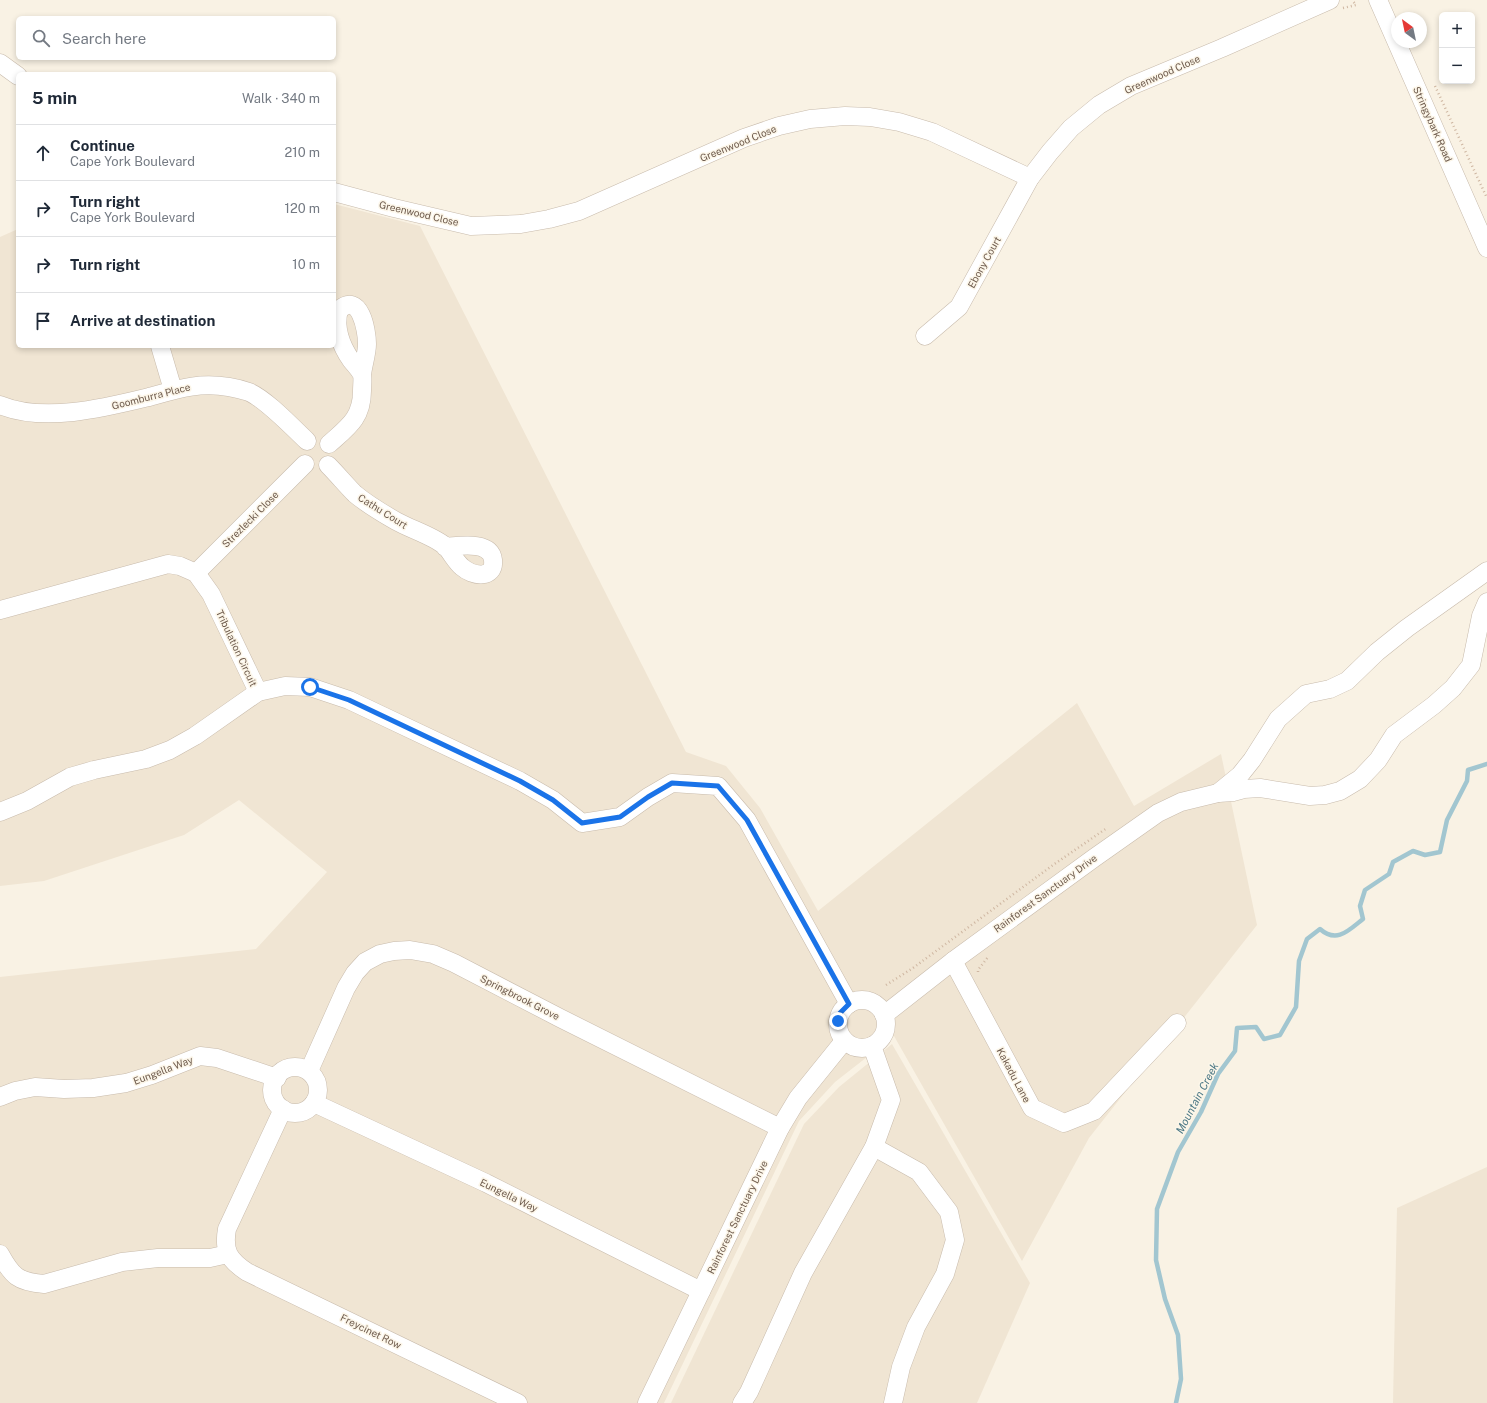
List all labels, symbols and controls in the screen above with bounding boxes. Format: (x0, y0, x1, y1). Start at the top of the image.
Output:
north arrow (1391, 12, 1427, 48)
map controls (1439, 12, 1475, 84)
button: + (1439, 12, 1475, 48)
search box (16, 16, 336, 60)
icon: search (30, 27, 52, 49)
text: Search here (62, 30, 146, 47)
button: − (1439, 48, 1475, 84)
street label: Greenwood Close (1122, 52, 1202, 96)
street label: Stringybark Road (1411, 84, 1455, 164)
text: 5 min (32, 88, 77, 108)
text: Walk · 340 m (242, 91, 320, 106)
street label: Greenwood Close (698, 122, 778, 164)
text: Continue (70, 137, 135, 154)
icon: ahead (32, 142, 54, 164)
text: 210 m (285, 145, 320, 160)
text: Cape York Boulevard (70, 154, 195, 169)
text: Turn right (70, 193, 140, 210)
icon: right (32, 198, 54, 220)
street label: Greenwood Close (378, 198, 460, 228)
text: 120 m (285, 201, 320, 216)
text: Cape York Boulevard (70, 210, 195, 225)
street label: Ebony Court (965, 234, 1003, 290)
icon: right (32, 254, 54, 276)
text: Turn right (70, 256, 140, 273)
text: 10 m (292, 257, 320, 272)
icon: arrive (32, 310, 54, 332)
text: Arrive at destination (70, 312, 215, 329)
street label: Goomburra Place (110, 380, 192, 412)
street label: Strezlecki Close (219, 488, 281, 550)
street label: Cathu Court (356, 491, 410, 531)
street label: Tribulation Circuit (214, 608, 260, 688)
route start (301, 678, 319, 696)
street label: Rainforest Sanctuary Drive (991, 851, 1099, 934)
street label: Springbrook Grove (478, 972, 562, 1022)
route end (829, 1012, 847, 1030)
street label: Kakadu Lane (995, 1046, 1034, 1105)
street label: Eungella Way (131, 1053, 195, 1087)
water label: Mountain Creek (1173, 1061, 1221, 1135)
street label: Rainforest Sanctuary Drive (704, 1158, 770, 1276)
street label: Eungella Way (478, 1176, 540, 1214)
street label: Freycinet Row (339, 1311, 403, 1351)

